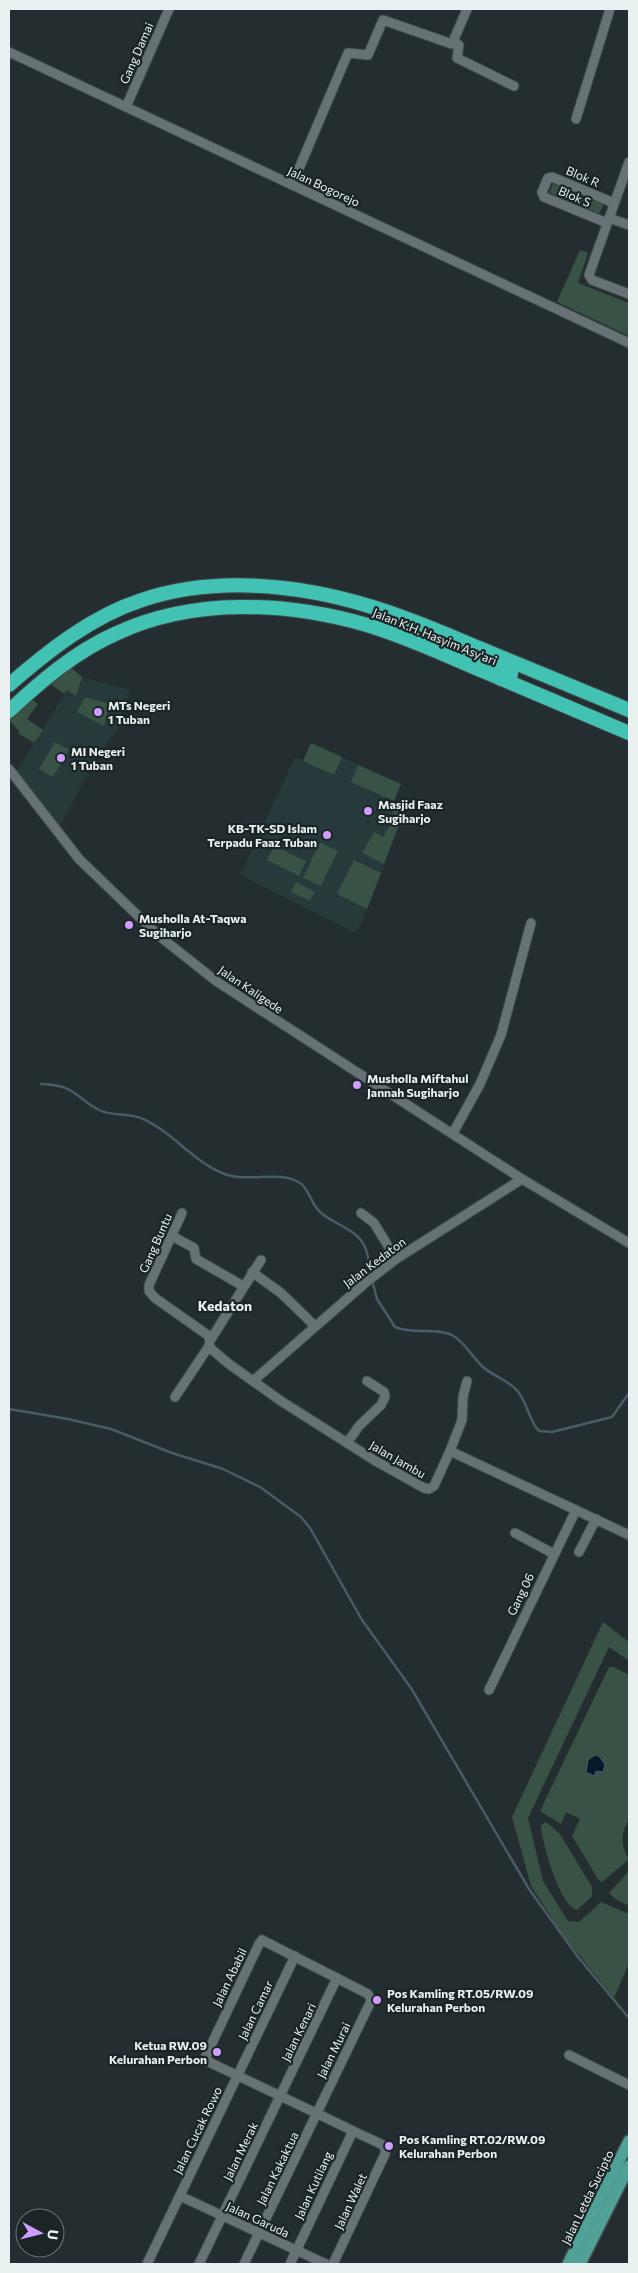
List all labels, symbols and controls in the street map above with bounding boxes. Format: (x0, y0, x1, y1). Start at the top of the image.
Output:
street label: Gang Damai (116, 20, 156, 86)
street label: Jalan Bogorejo (285, 163, 362, 210)
street label: Blok R (564, 163, 602, 189)
street label: Blok S (557, 183, 593, 209)
street label: Jalan K.H. Hasyim Asy'ari (371, 605, 499, 668)
place label: MTs Negeri 1 Tuban (108, 698, 170, 726)
marker: MTs Negeri 1 Tuban (92, 706, 104, 718)
place label: MI Negeri 1 Tuban (71, 744, 125, 772)
marker: MI Negeri 1 Tuban (55, 752, 67, 764)
place label: Masjid Faaz Sugiharjo (378, 797, 443, 825)
marker: Masjid Faaz Sugiharjo (362, 805, 374, 817)
place label: KB-TK-SD Islam Terpadu Faaz Tuban (207, 821, 317, 849)
marker: KB-TK-SD Islam Terpadu Faaz Tuban (321, 829, 333, 841)
place label: Musholla At-Taqwa Sugiharjo (139, 911, 247, 939)
marker: Musholla At-Taqwa Sugiharjo (123, 919, 135, 931)
street label: Jalan Kaligede (216, 962, 286, 1017)
place label: Musholla Miftahul Jannah Sugiharjo (367, 1071, 468, 1100)
marker: Musholla Miftahul Jannah Sugiharjo (351, 1079, 363, 1091)
street label: Gang Buntu (136, 1211, 174, 1275)
street label: Jalan Kedaton (340, 1234, 408, 1291)
district label: Kedaton (198, 1297, 252, 1314)
street label: Jalan Jambu (367, 1437, 428, 1482)
street label: Gang 06 (504, 1570, 536, 1618)
street label: Jalan Ababil (209, 1946, 250, 2009)
street label: Jalan Camar (235, 1978, 276, 2042)
place label: Pos Kamling RT.05/RW.09 Kelurahan Perbon (387, 1986, 533, 2014)
marker: Pos Kamling RT.05/RW.09 Kelurahan Perbon (371, 1994, 383, 2006)
street label: Jalan Kenari (278, 2001, 319, 2064)
street label: Jalan Murai (313, 2020, 353, 2081)
place label: Ketua RW.09 Kelurahan Perbon (109, 2038, 207, 2066)
marker: Ketua RW.09 Kelurahan Perbon (211, 2046, 223, 2058)
street label: Jalan Cucak Rowo (170, 2084, 225, 2176)
street label: Jalan Merak (220, 2119, 261, 2183)
street label: Jalan Kakaktua (253, 2129, 302, 2207)
place label: Pos Kamling RT.02/RW.09 Kelurahan Perbon (399, 2132, 545, 2160)
marker: Pos Kamling RT.02/RW.09 Kelurahan Perbon (383, 2140, 395, 2152)
street label: Jalan Letda Sucipto (558, 2147, 617, 2247)
street label: Jalan Kutilang (291, 2148, 336, 2222)
street label: Jalan Walet (331, 2171, 370, 2232)
street label: Jalan Garuda (224, 2198, 292, 2241)
north arrow (15, 2208, 65, 2258)
text: U (44, 2229, 62, 2241)

